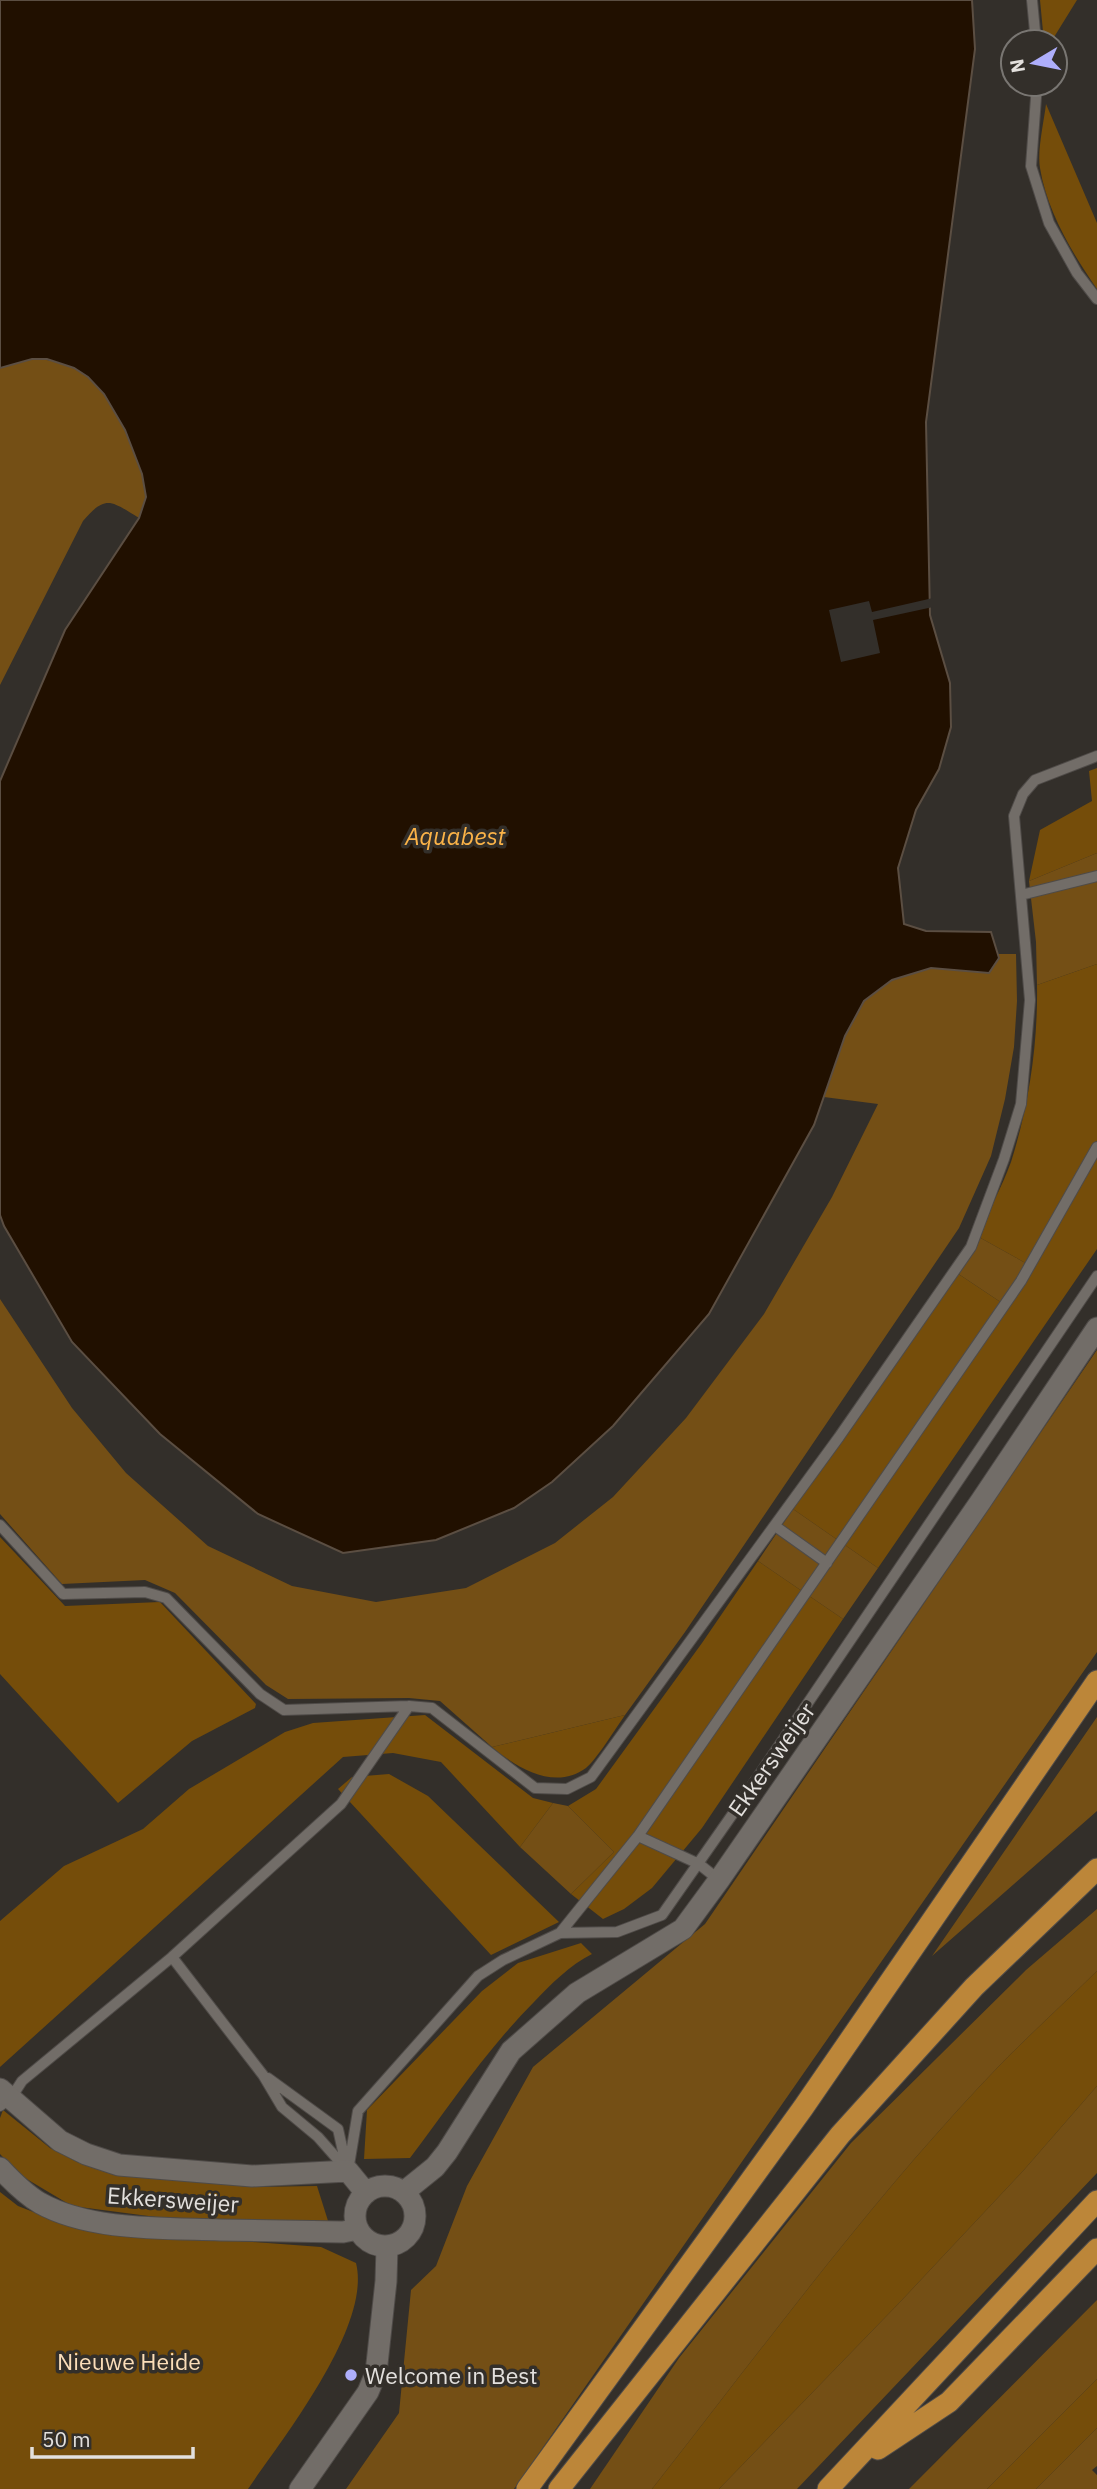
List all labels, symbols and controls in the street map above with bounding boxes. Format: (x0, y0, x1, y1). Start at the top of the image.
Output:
north arrow (999, 28, 1069, 98)
text: N (1004, 57, 1030, 75)
water label: Aquabest (404, 820, 506, 852)
street label: Ekkersweijer (721, 1696, 821, 1822)
street label: Ekkersweijer (106, 2179, 240, 2219)
park label: Nieuwe Heide (57, 2346, 201, 2376)
place label: Welcome in Best (365, 2360, 537, 2390)
marker: Welcome in Best (343, 2367, 359, 2383)
scale bar (32, 2416, 192, 2460)
text: 50 m (42, 2425, 91, 2453)

